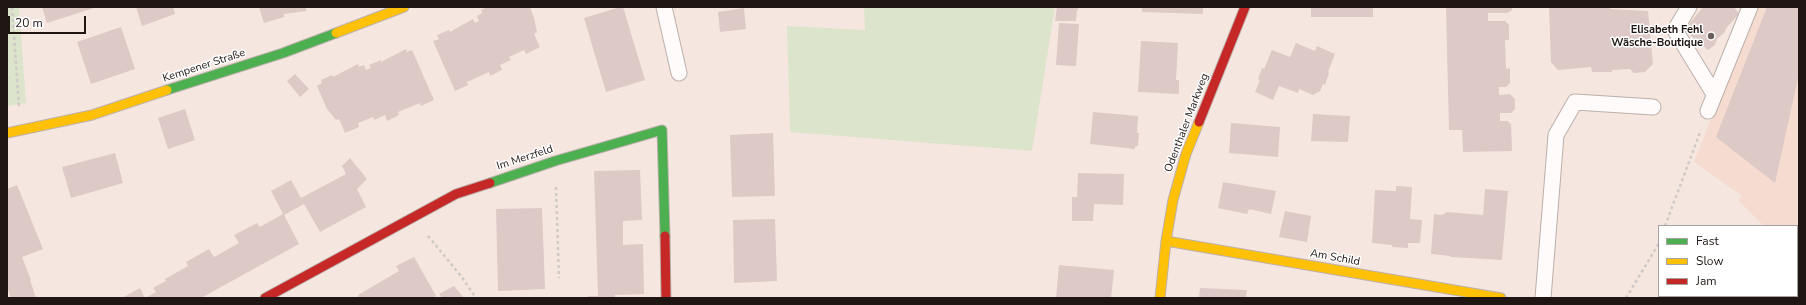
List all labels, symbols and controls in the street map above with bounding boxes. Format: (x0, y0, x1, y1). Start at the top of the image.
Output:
scale bar (10, 8, 88, 34)
text: 20 m (15, 15, 43, 31)
place label: Elisabeth Fehl Wäsche-Boutique (1611, 23, 1703, 49)
marker: Elisabeth Fehl Wäsche-Boutique (1706, 31, 1716, 41)
street label: Kempener Straße (161, 46, 247, 86)
street label: Odenthaler Markweg (1162, 72, 1212, 174)
street label: Im Merzfeld (495, 143, 555, 173)
legend (1658, 225, 1798, 297)
text: Fast (1696, 233, 1719, 249)
street label: Am Schild (1309, 247, 1361, 269)
text: Slow (1696, 253, 1724, 269)
text: Jam (1696, 273, 1717, 289)

